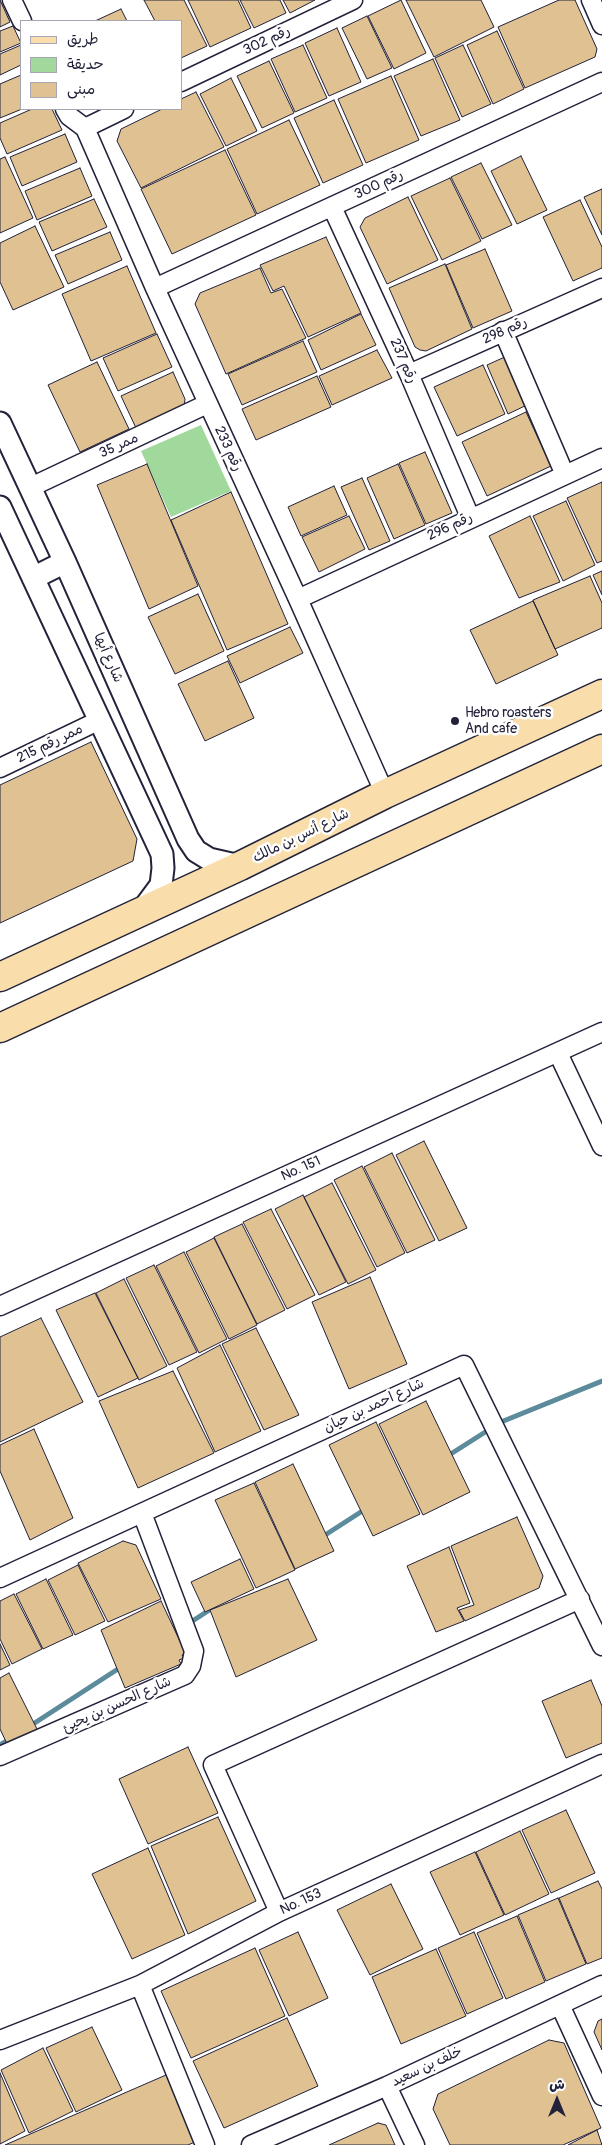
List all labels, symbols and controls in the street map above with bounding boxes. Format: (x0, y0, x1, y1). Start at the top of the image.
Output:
legend (20, 20, 182, 110)
street label: رقم 302 (241, 23, 293, 59)
text: طريق (67, 30, 99, 49)
text: حديقة (67, 55, 104, 74)
text: مبنى (67, 80, 95, 99)
street label: رقم 300 (352, 166, 406, 204)
street label: رقم 298 (480, 314, 530, 348)
street label: رقم 237 (386, 336, 420, 386)
street label: رقم 233 (210, 424, 246, 474)
street label: ممر 35 (97, 430, 141, 462)
street label: رقم 296 (425, 509, 475, 545)
street label: شارع أبها (90, 631, 126, 685)
place label: Hebro roasters And cafe (465, 705, 551, 738)
marker: Hebro roasters And cafe (449, 715, 461, 727)
street label: ممر رقم 215 (14, 721, 86, 767)
street label: شارع أنس بن مالك (250, 805, 352, 867)
street label: No. 151 (279, 1153, 323, 1185)
street label: شارع احمد بن حيان (321, 1375, 427, 1437)
street label: شارع الحسن بن يحيئ (60, 1673, 174, 1737)
street label: No. 153 (278, 1885, 324, 1919)
street label: خلف بن سعيد (389, 2043, 465, 2091)
north arrow (532, 2075, 582, 2125)
text: ش (549, 2076, 565, 2093)

